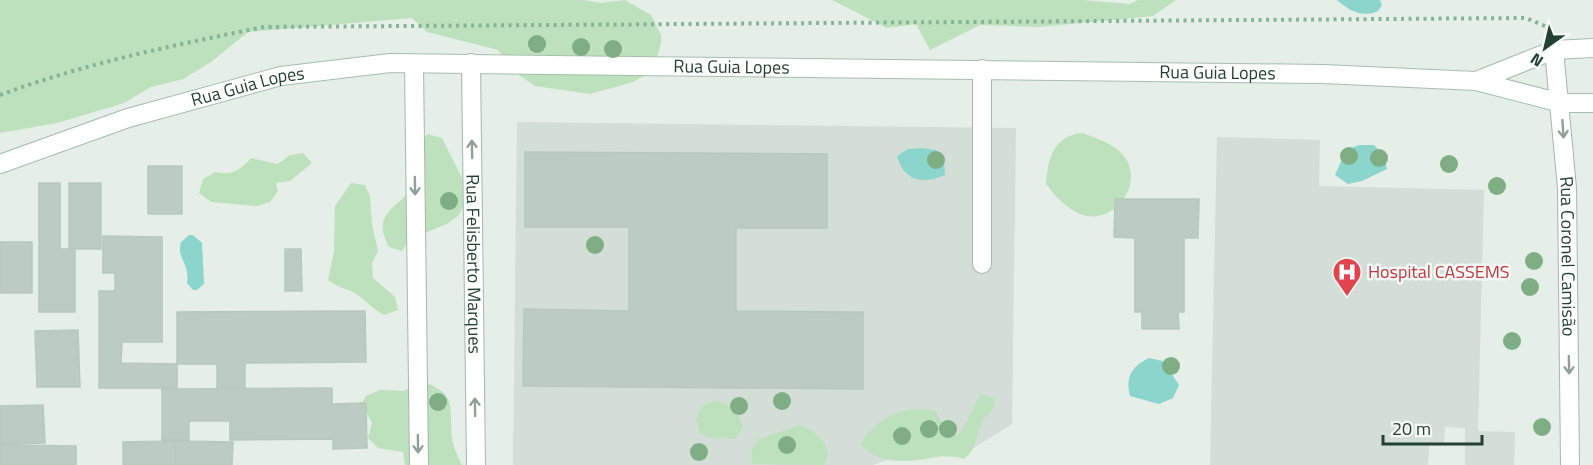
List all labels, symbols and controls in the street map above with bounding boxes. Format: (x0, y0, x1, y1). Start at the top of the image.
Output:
north arrow (1515, 18, 1575, 78)
text: N (1525, 47, 1548, 73)
street label: Rua Guia Lopes (673, 52, 790, 81)
street label: Rua Guia Lopes (1159, 58, 1276, 86)
street label: Rua Guia Lopes (188, 59, 306, 113)
one-way arrow (1557, 118, 1568, 138)
one-way arrow (466, 139, 478, 159)
street label: Rua Felisberto Marques (459, 174, 489, 354)
street label: Rua Coronel Camisão (1553, 175, 1583, 337)
one-way arrow (409, 176, 421, 196)
hospital icon: Hospital CASSEMS (1331, 256, 1363, 298)
place label: Hospital CASSEMS (1368, 258, 1510, 285)
one-way arrow (1563, 355, 1575, 375)
one-way arrow (470, 397, 481, 417)
scale bar (1383, 408, 1482, 446)
text: 20 m (1392, 415, 1431, 442)
one-way arrow (412, 434, 424, 454)

